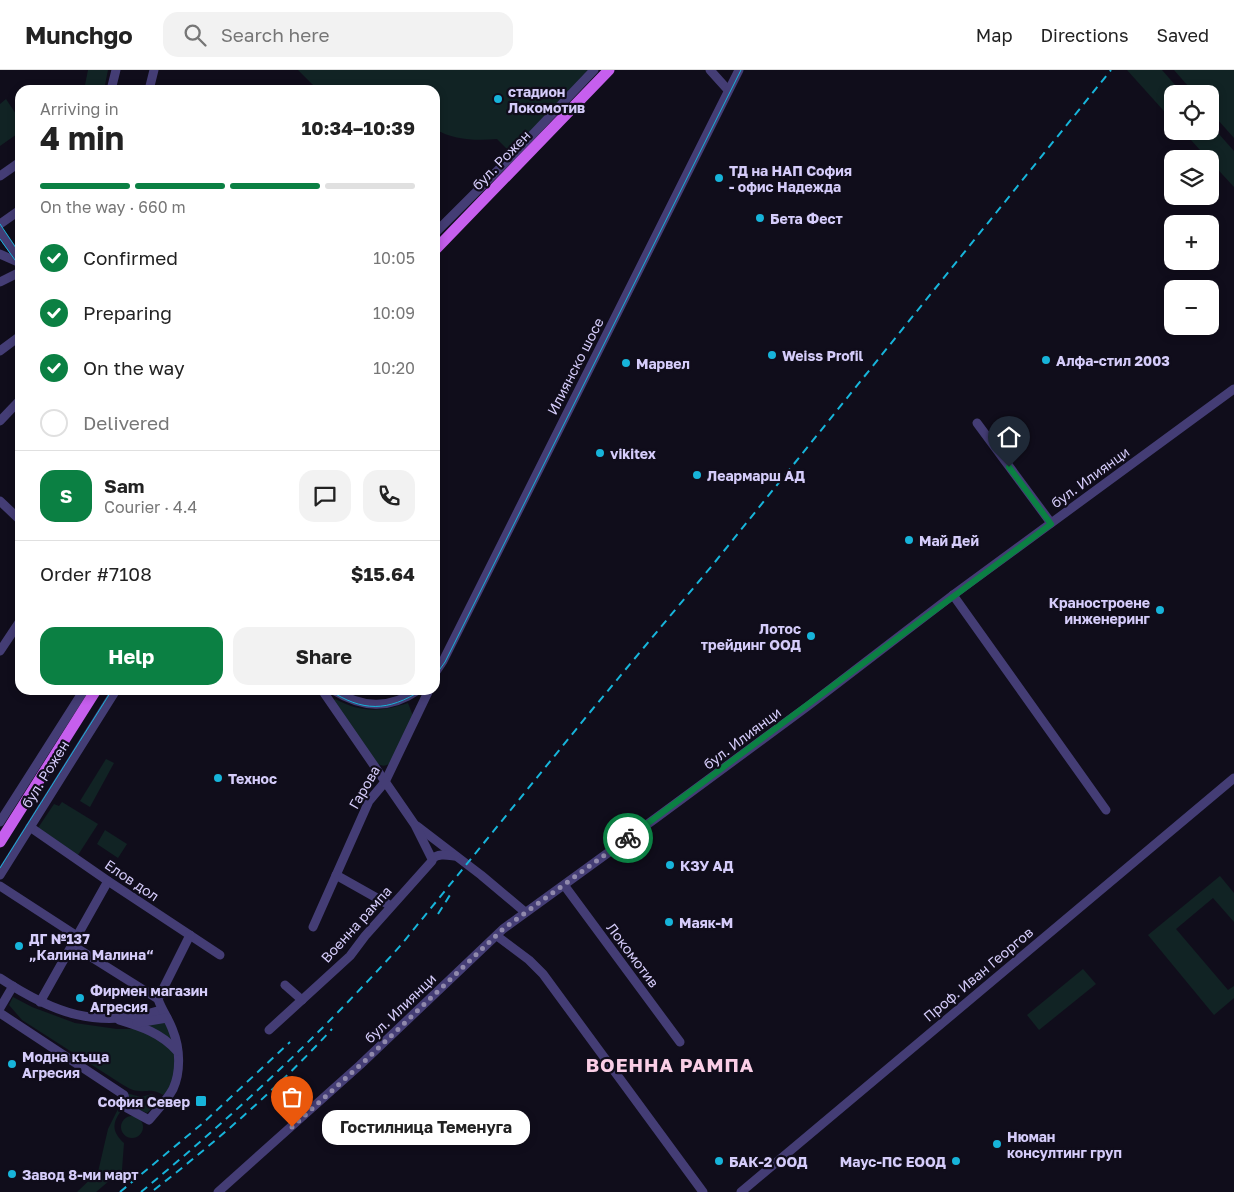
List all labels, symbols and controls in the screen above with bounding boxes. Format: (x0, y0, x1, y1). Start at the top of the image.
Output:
search box (163, 12, 513, 57)
text: Munchgo (25, 20, 133, 49)
icon: search (181, 21, 209, 49)
text: Search here (221, 23, 330, 46)
text: Map (976, 24, 1012, 46)
text: Directions (1040, 24, 1128, 46)
text: Saved (1156, 24, 1209, 46)
place label: стадион Локомотив (508, 83, 585, 116)
map controls (1164, 85, 1219, 335)
button: locate (1164, 85, 1219, 140)
marker: стадион Локомотив (492, 93, 504, 105)
text: Arriving in (40, 99, 119, 119)
text: 10:34–10:39 (301, 116, 415, 139)
text: 4 min (40, 119, 124, 157)
street label: бул. Рожен (468, 127, 534, 193)
button: layers (1164, 150, 1219, 205)
place label: ТД на НАП София - офис Надежда (729, 162, 852, 195)
marker: ТД на НАП София - офис Надежда (713, 172, 725, 184)
text: On the way · 660 m (40, 197, 186, 217)
place label: Бета Фест (770, 210, 843, 227)
marker: Бета Фест (754, 212, 766, 224)
button: + (1164, 215, 1219, 270)
icon: check (40, 244, 68, 272)
text: Confirmed (83, 246, 178, 269)
text: 10:05 (373, 248, 415, 268)
button: − (1164, 280, 1219, 335)
icon: check (40, 299, 68, 327)
text: Preparing (83, 301, 172, 324)
text: 10:09 (373, 303, 415, 323)
street label: Илиянско шосе (543, 315, 607, 417)
place label: Weiss Profil (782, 347, 863, 364)
marker: Weiss Profil (766, 349, 778, 361)
place label: Алфа-стил 2003 (1056, 352, 1170, 369)
icon: check (40, 354, 68, 382)
marker: Алфа-стил 2003 (1040, 354, 1052, 366)
place label: Марвел (636, 355, 690, 372)
text: On the way (83, 356, 185, 379)
marker: Марвел (620, 357, 632, 369)
text: 10:20 (373, 358, 415, 378)
text: Delivered (83, 411, 170, 434)
pin (988, 416, 1030, 467)
icon: home (995, 423, 1023, 451)
street label: бул. Илиянци (1048, 443, 1132, 511)
place label: vikitex (610, 445, 656, 462)
marker: vikitex (594, 447, 606, 459)
place label: Леармарш АД (707, 467, 806, 484)
marker: Леармарш АД (691, 469, 703, 481)
button: chat (299, 470, 351, 522)
button: phone (363, 470, 415, 522)
text: Sam (104, 474, 144, 497)
text: S (60, 484, 72, 507)
text: Courier · 4.4 (104, 497, 197, 517)
place label: Май Дей (919, 532, 979, 549)
marker: Май Дей (903, 534, 915, 546)
text: Order #7108 (40, 562, 152, 585)
text: $15.64 (351, 562, 415, 585)
place label: Краностроене инженеринг (1049, 594, 1151, 627)
marker: Краностроене инженеринг (1154, 604, 1166, 616)
place label: Лотос трейдинг ООД (701, 620, 801, 653)
button: Help (40, 627, 223, 685)
button: Share (233, 627, 415, 685)
marker: Лотос трейдинг ООД (805, 630, 817, 642)
street label: бул. Илиянци (700, 703, 784, 773)
street label: бул. Рожен (18, 737, 72, 811)
street label: Гарова (345, 762, 383, 812)
place label: Технос (228, 770, 277, 787)
marker: Технос (212, 772, 224, 784)
courier (603, 813, 653, 863)
icon: bike (614, 824, 642, 852)
street label: Елов дол (102, 856, 162, 904)
place label: КЗУ АД (680, 857, 734, 874)
marker: КЗУ АД (664, 859, 676, 871)
street label: Военна рампа (317, 882, 395, 966)
place label: Маяк-М (679, 914, 733, 931)
marker: Маяк-М (663, 916, 675, 928)
street label: Локомотив (603, 919, 663, 991)
street label: Проф. Иван Георгов (920, 923, 1036, 1025)
place label: ДГ №137 „Калина Малина“ (29, 930, 154, 963)
marker: ДГ №137 „Калина Малина“ (13, 940, 25, 952)
street label: бул. Илиянци (361, 970, 439, 1046)
place label: Фирмен магазин Агресия (90, 982, 208, 1015)
marker: Фирмен магазин Агресия (74, 992, 86, 1004)
place label: Модна къща Агресия (22, 1048, 109, 1081)
district label: ВОЕННА РАМПА (586, 1053, 754, 1076)
marker: Модна къща Агресия (6, 1058, 18, 1070)
pin (271, 1076, 313, 1127)
icon: bag (278, 1083, 306, 1111)
place label: София Север (97, 1093, 190, 1110)
marker: София Север (194, 1094, 208, 1108)
callout: Гостилница Теменуга (322, 1110, 530, 1144)
text: Гостилница Теменуга (340, 1117, 512, 1137)
place label: Нюман консултинг груп (1007, 1128, 1122, 1161)
marker: Нюман консултинг груп (991, 1138, 1003, 1150)
place label: БАК-2 ООД (729, 1153, 808, 1170)
place label: Маус-ПС ЕООД (840, 1153, 946, 1170)
marker: БАК-2 ООД (713, 1155, 725, 1167)
marker: Маус-ПС ЕООД (950, 1155, 962, 1167)
place label: Завод 8-ми март (22, 1166, 139, 1183)
marker: Завод 8-ми март (6, 1168, 18, 1180)

